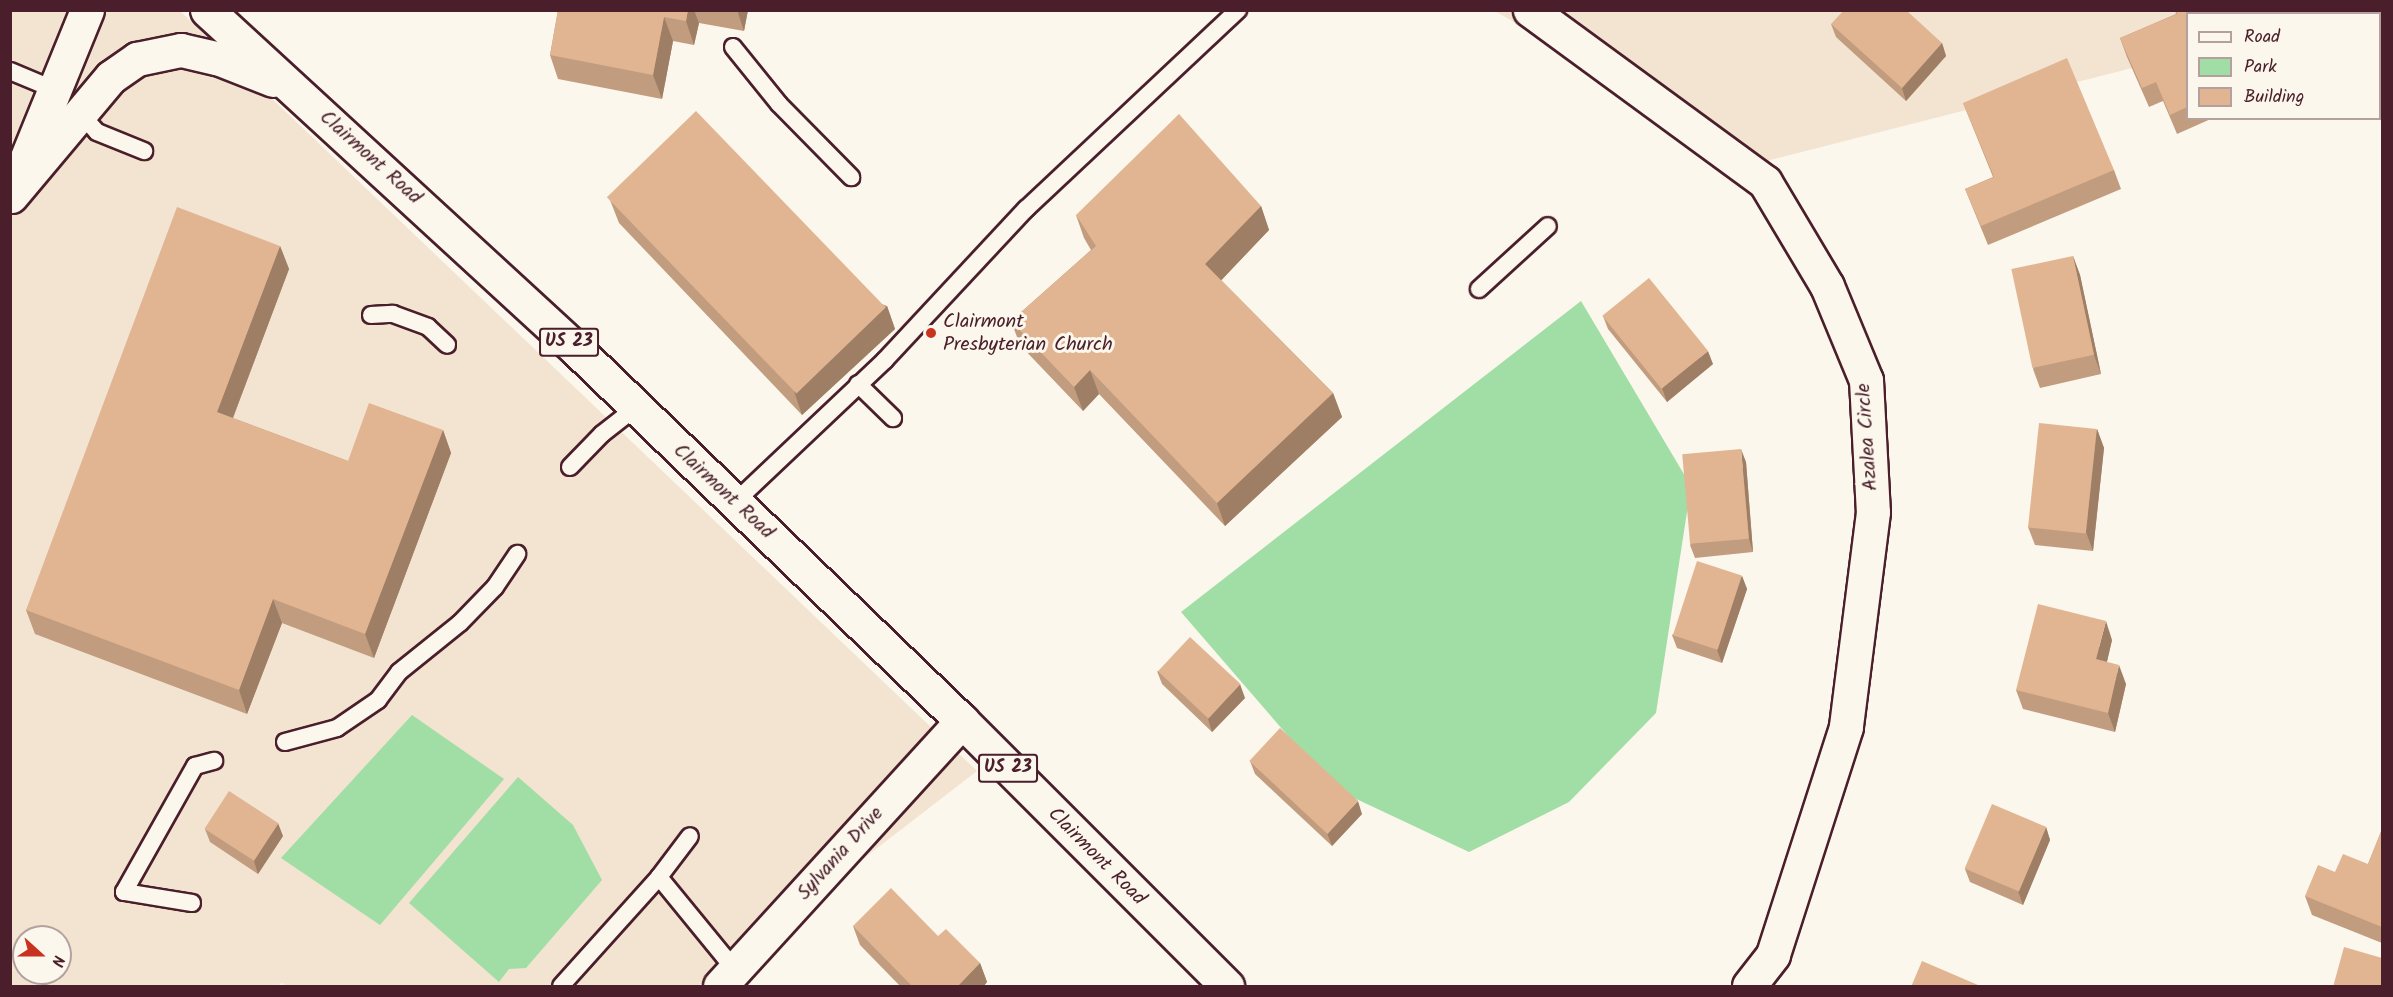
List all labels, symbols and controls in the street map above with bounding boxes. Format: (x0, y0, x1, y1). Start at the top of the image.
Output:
legend (2186, 12, 2381, 120)
text: Road (2244, 23, 2280, 52)
text: Park (2244, 53, 2277, 82)
text: Building (2244, 83, 2304, 112)
street label: Clairmont Road (314, 106, 426, 210)
place label: Clairmont Presbyterian Church (943, 310, 1113, 357)
marker: Clairmont Presbyterian Church (924, 326, 938, 340)
road number: US 23 (539, 327, 599, 357)
street label: Azalea Circle (1852, 382, 1884, 492)
street label: Clairmont Road (668, 439, 778, 545)
road number: US 23 (978, 753, 1038, 783)
street label: Sylvania Drive (793, 802, 889, 906)
street label: Clairmont Road (1042, 803, 1150, 911)
north arrow (12, 925, 72, 985)
text: N (44, 952, 71, 970)

